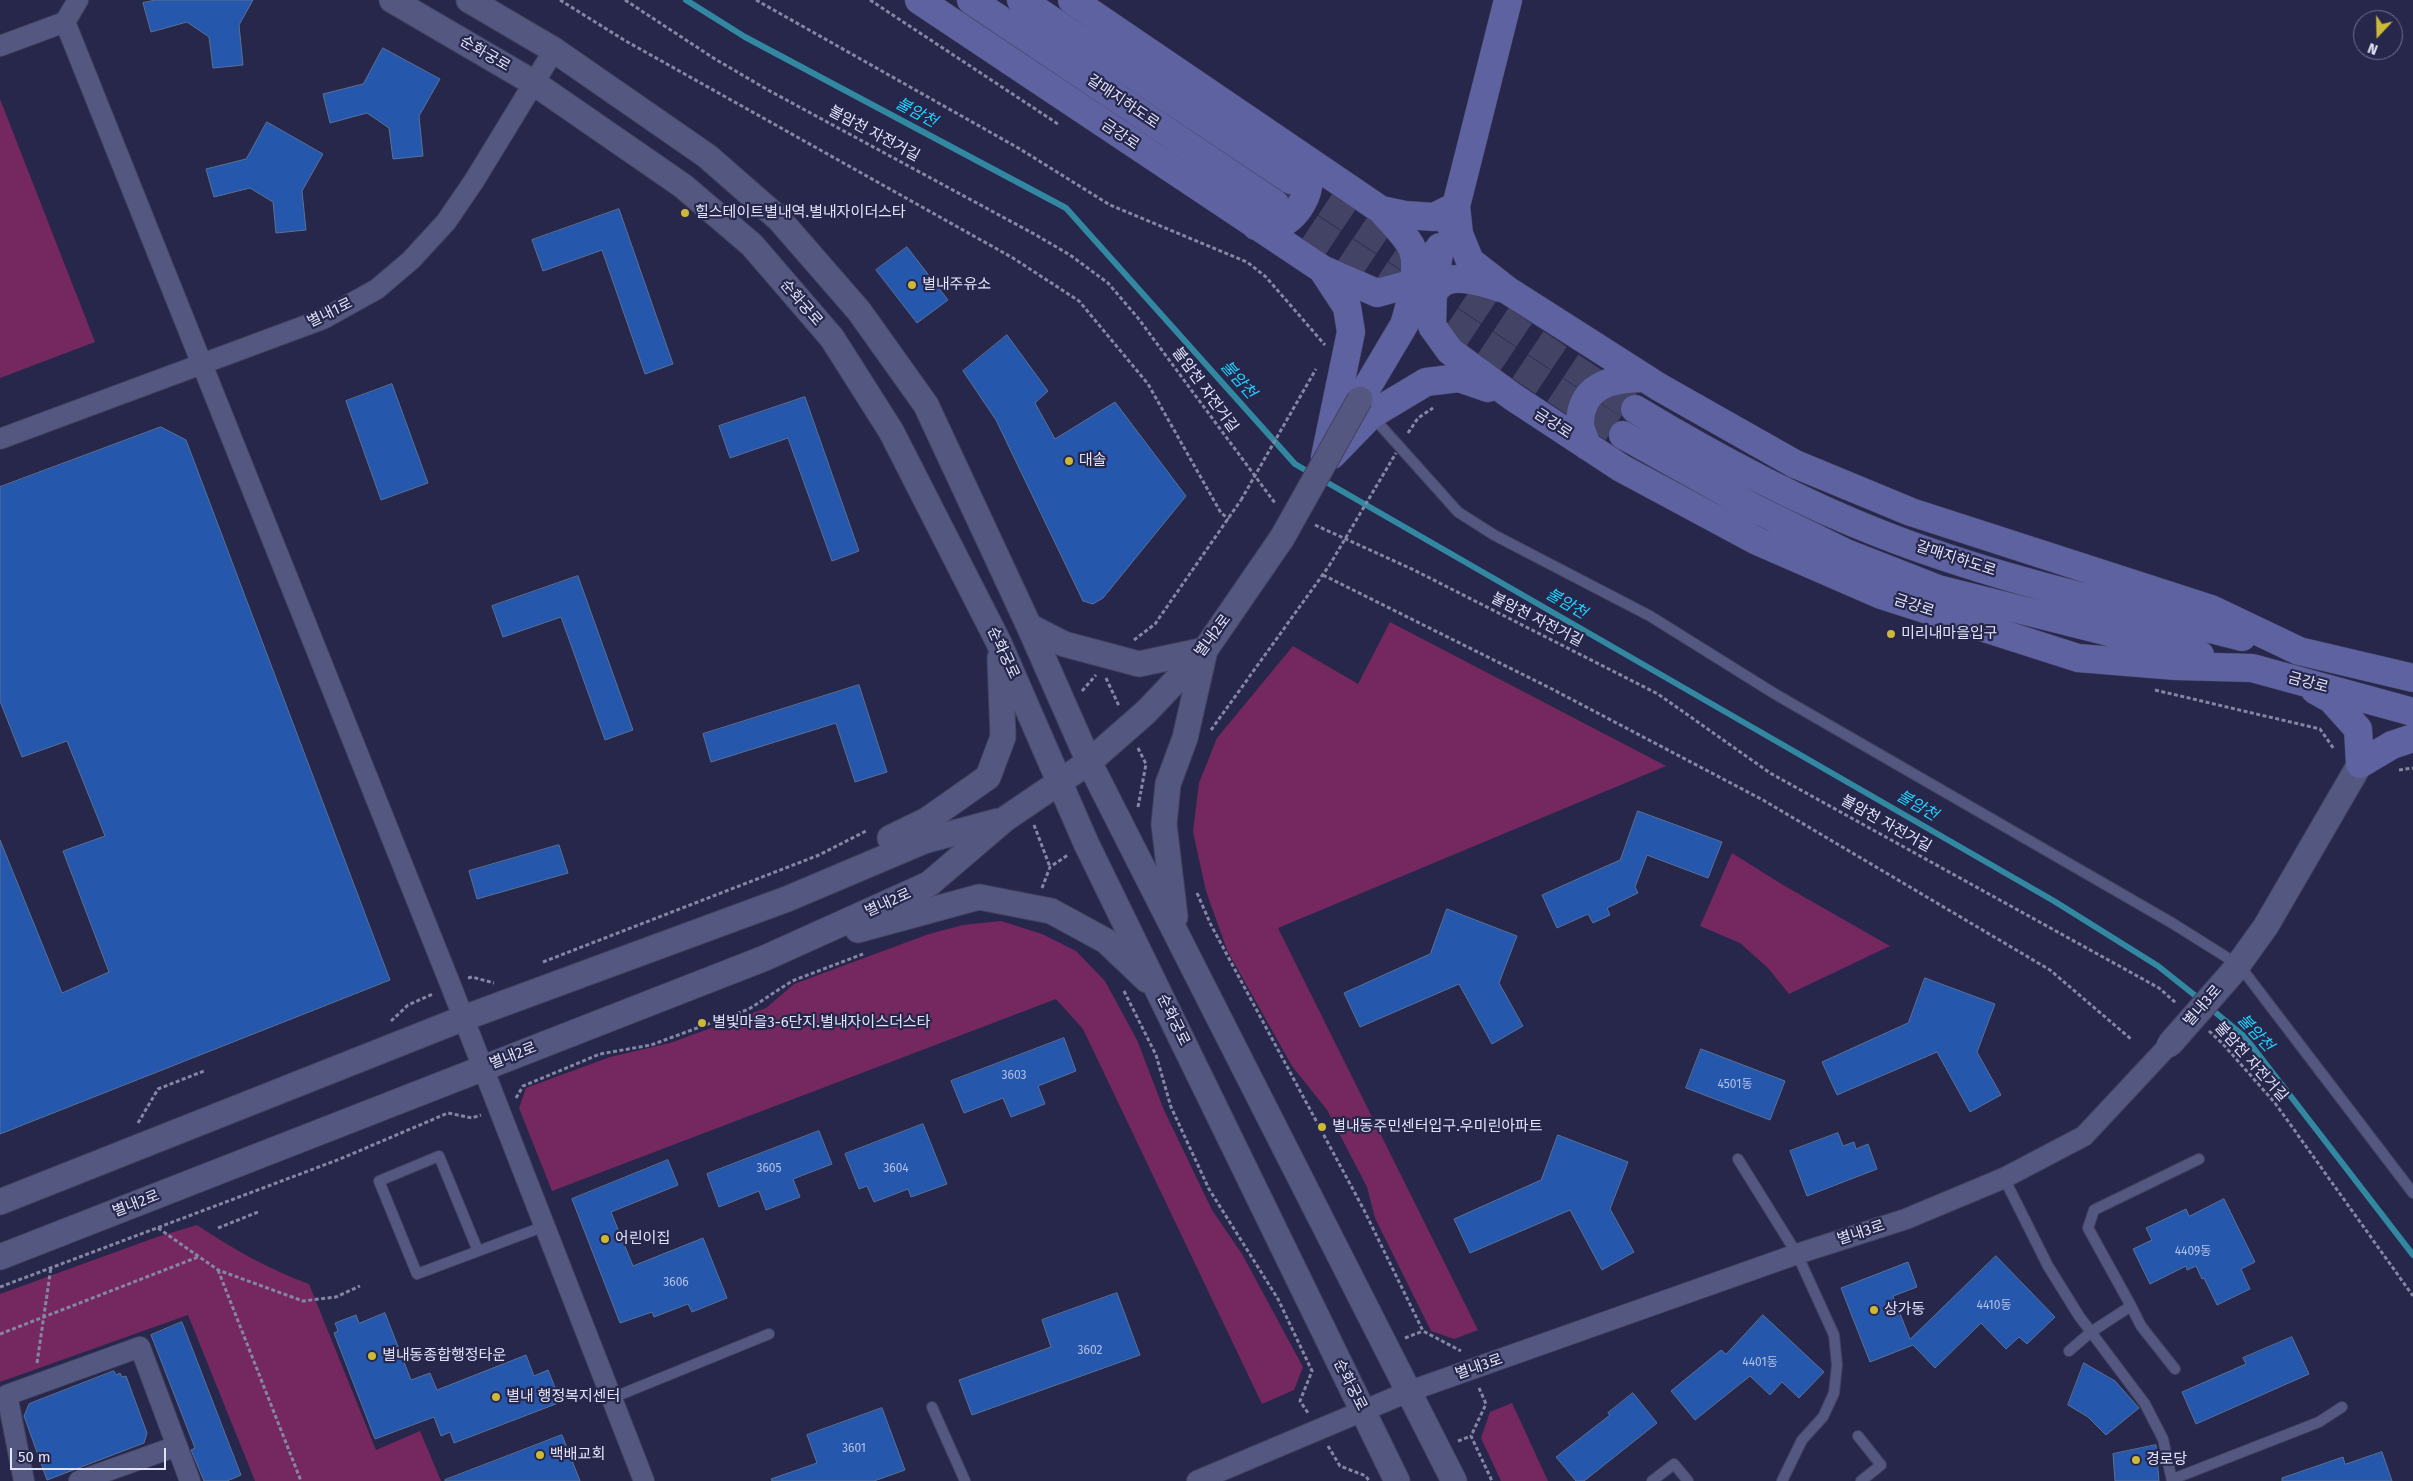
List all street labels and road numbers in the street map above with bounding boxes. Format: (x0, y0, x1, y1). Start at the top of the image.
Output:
street label: 순화궁로 (457, 32, 513, 76)
street label: 갈매지하도로 (1084, 71, 1162, 133)
street label: 불암천 자전거길 (825, 102, 923, 166)
street label: 금강로 (1098, 116, 1142, 154)
street label: 순화궁로 (776, 276, 826, 330)
street label: 별내1로 (305, 294, 355, 332)
street label: 불암천 자전거길 (1168, 344, 1242, 436)
street label: 금강로 (1531, 405, 1575, 443)
street label: 갈매지하도로 (1914, 538, 1998, 580)
street label: 불암천 자전거길 (1488, 589, 1586, 651)
street label: 금강로 (1892, 591, 1936, 621)
street label: 별내2로 (1191, 611, 1235, 661)
street label: 순화궁로 (983, 624, 1023, 682)
street label: 금강로 (2286, 669, 2330, 697)
street label: 불암천 자전거길 (1838, 792, 1934, 856)
street label: 별내2로 (862, 885, 914, 921)
street label: 별내3로 (2180, 982, 2226, 1030)
street label: 순화궁로 (1153, 991, 1193, 1049)
street label: 불암천 자전거길 (2211, 1019, 2291, 1105)
street label: 별내2로 (487, 1039, 539, 1073)
street label: 별내2로 (110, 1187, 162, 1221)
street label: 별내3로 (1835, 1217, 1887, 1249)
street label: 별내3로 (1453, 1351, 1505, 1383)
street label: 순화궁로 (1329, 1356, 1371, 1414)

